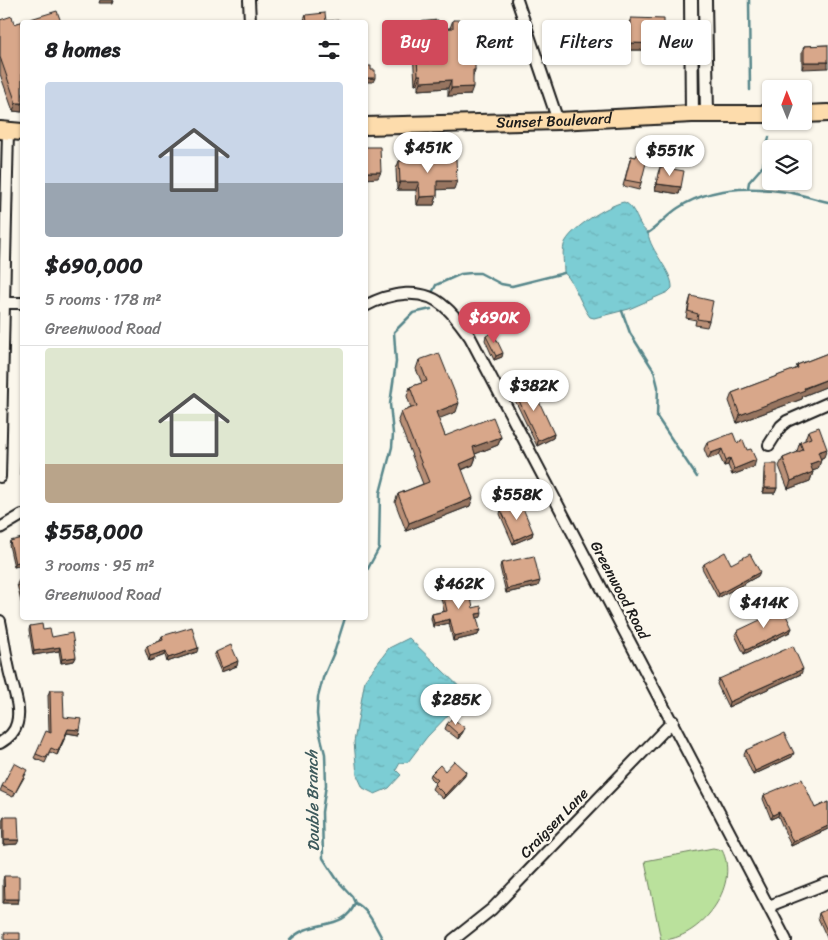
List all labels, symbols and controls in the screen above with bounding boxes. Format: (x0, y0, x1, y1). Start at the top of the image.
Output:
chip: Buy (382, 20, 448, 65)
chip: Rent (458, 20, 532, 65)
chip: Filters (542, 20, 631, 65)
chip: New (641, 20, 711, 65)
text: 8 homes (45, 31, 120, 69)
icon: filters (315, 36, 343, 64)
north arrow (762, 80, 812, 130)
map controls (762, 80, 812, 190)
street label: Sunset Boulevard (496, 105, 613, 136)
icon: home (149, 115, 239, 205)
pin: $451K (393, 132, 463, 174)
text: $451K (404, 133, 452, 162)
pin: $551K (635, 134, 705, 177)
text: $551K (647, 136, 693, 165)
button: layers (762, 140, 812, 190)
text: $690,000 (45, 247, 143, 285)
text: 5 rooms · 178 m² (45, 285, 162, 314)
pin: $690K (459, 302, 529, 344)
text: $690K (469, 303, 519, 332)
text: Greenwood Road (45, 314, 161, 343)
pin: $382K (499, 370, 569, 412)
text: $382K (510, 371, 558, 400)
icon: home (149, 380, 239, 470)
pin: $558K (482, 478, 552, 521)
text: $558K (492, 480, 542, 509)
text: $558,000 (45, 513, 143, 551)
street label: Greenwood Road (583, 536, 657, 645)
text: 3 rooms · 95 m² (45, 551, 155, 580)
pin: $462K (424, 568, 494, 610)
text: $462K (435, 569, 483, 598)
text: Greenwood Road (45, 580, 161, 609)
pin: $414K (729, 586, 799, 629)
text: $414K (740, 588, 788, 617)
pin: $285K (421, 684, 491, 726)
text: $285K (431, 685, 481, 714)
water label: Double Branch (297, 749, 328, 852)
street label: Craigsen Lane (513, 781, 595, 865)

